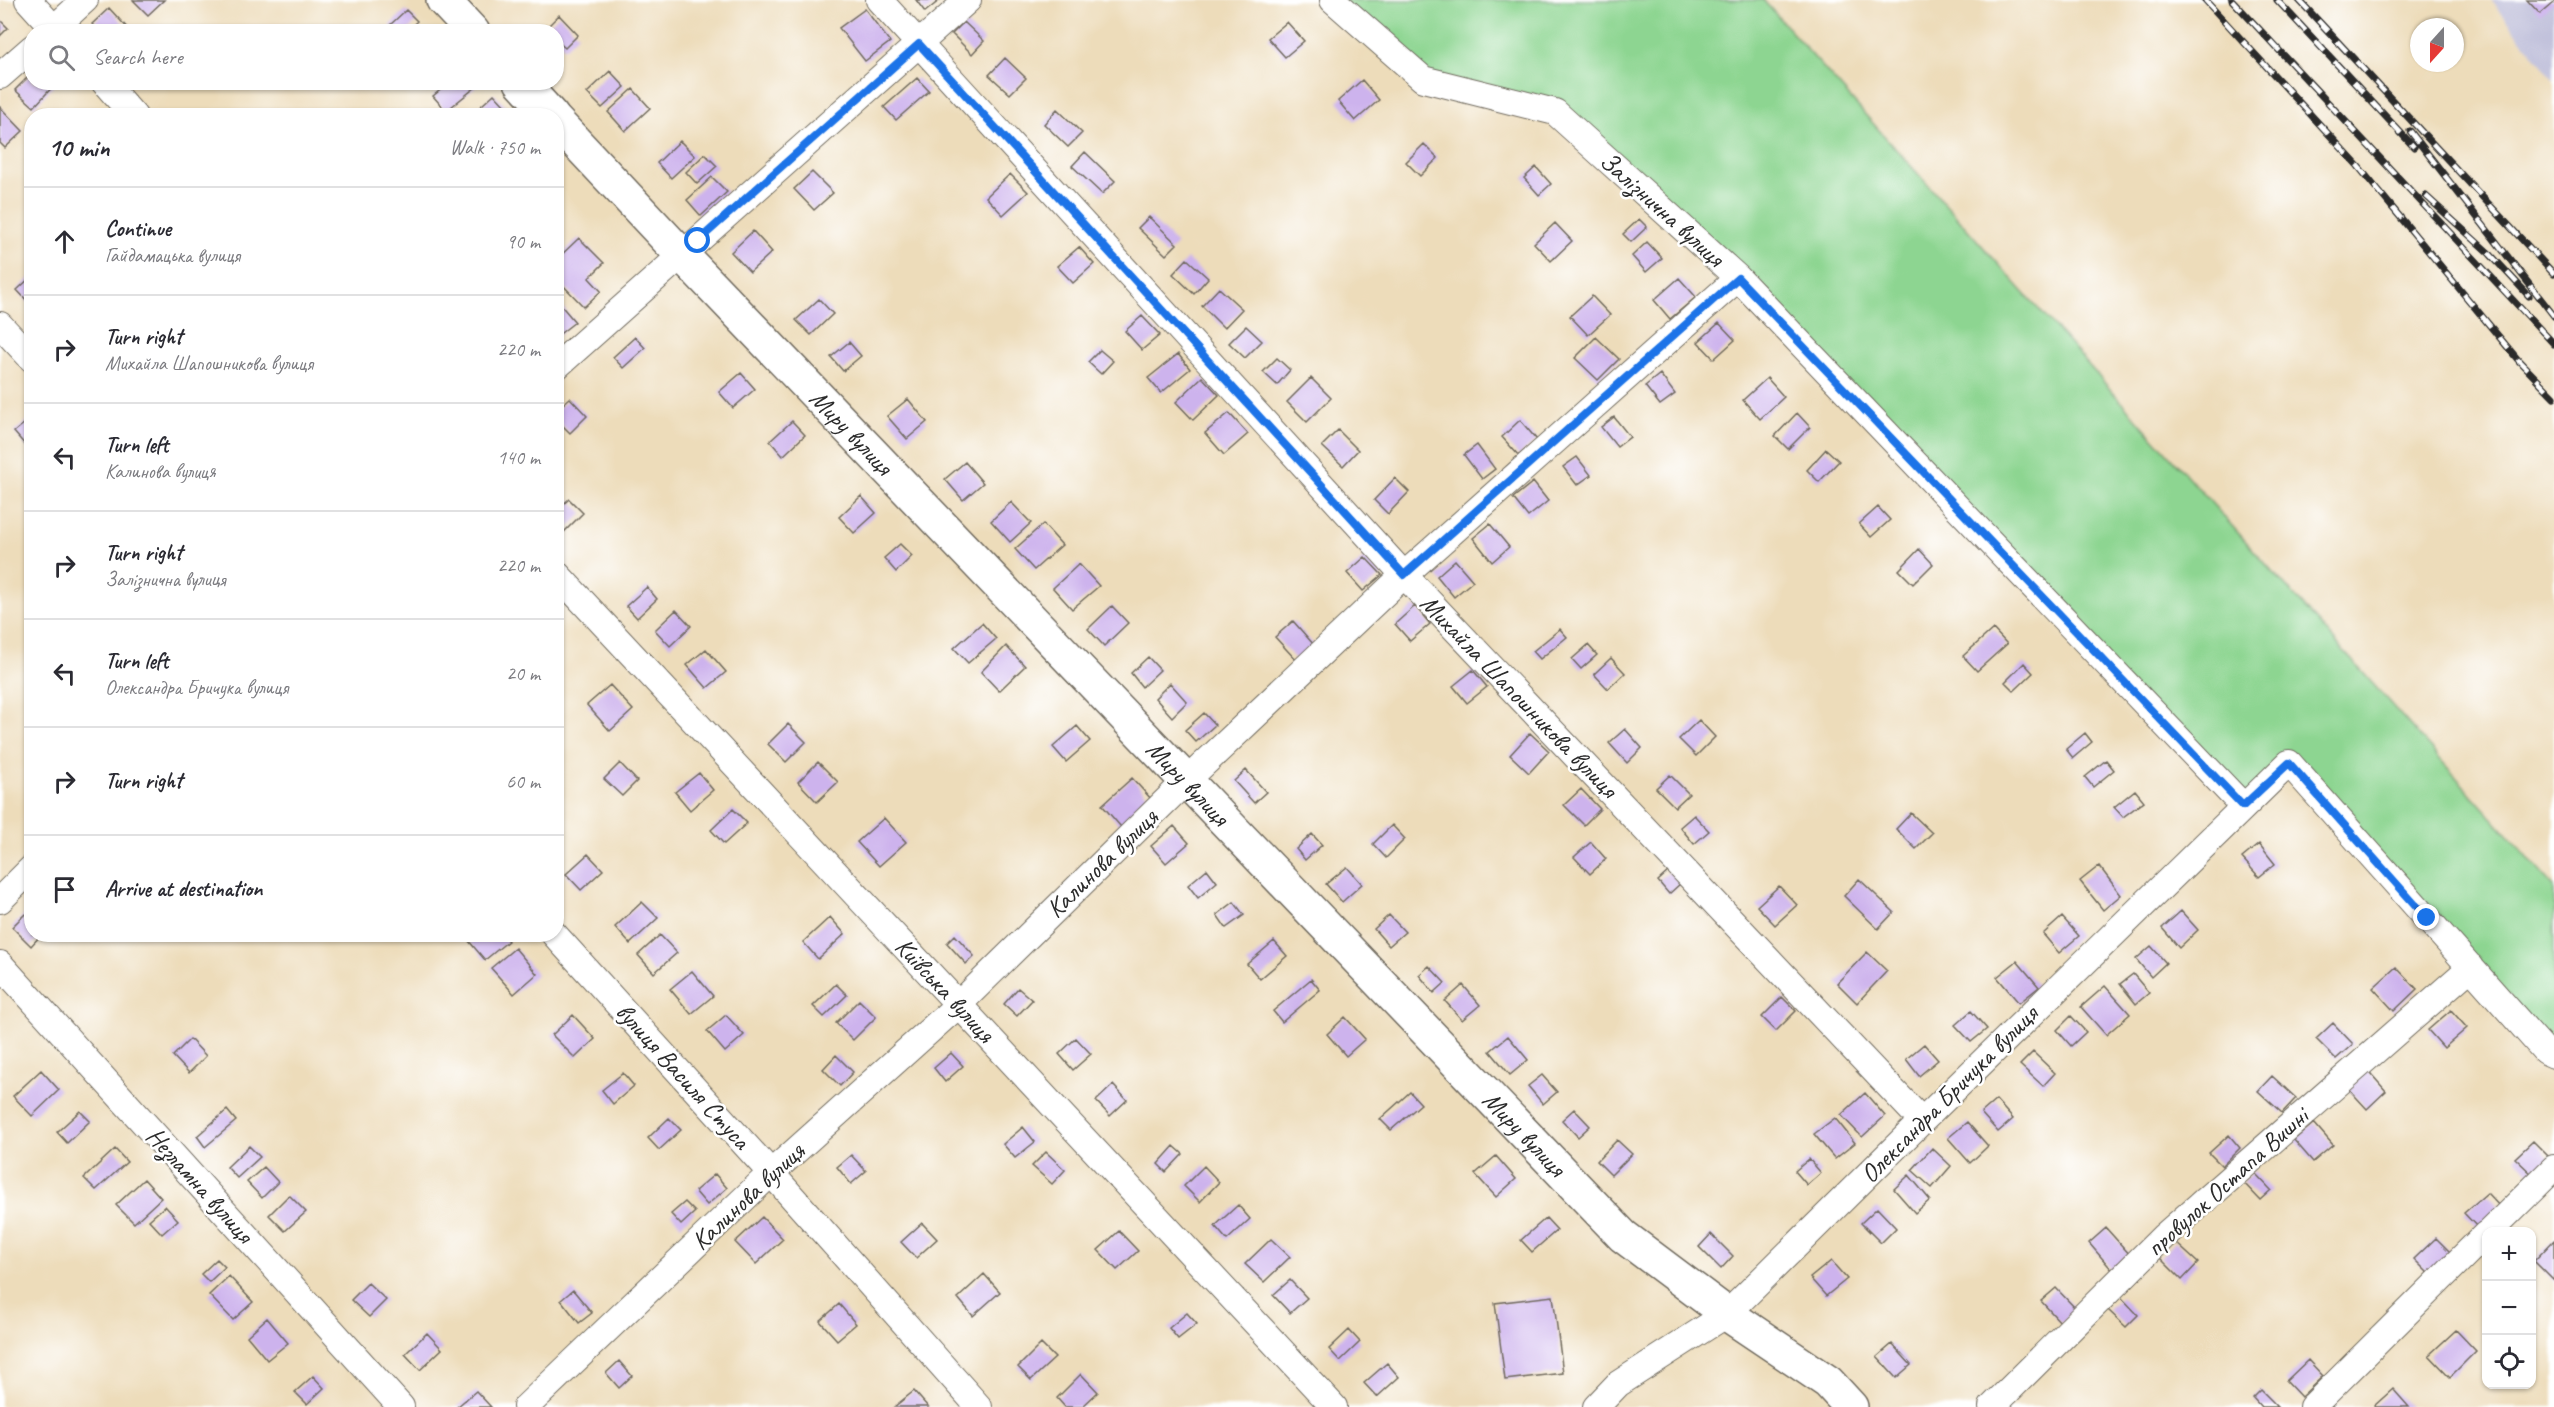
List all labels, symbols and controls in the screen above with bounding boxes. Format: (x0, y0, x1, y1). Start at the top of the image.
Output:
north arrow (2410, 18, 2464, 72)
search box (24, 24, 564, 90)
icon: search (45, 41, 78, 74)
text: Search here (93, 43, 183, 71)
text: 10 min (48, 131, 110, 164)
text: Walk · 750 m (450, 135, 540, 160)
street label: Залізнична вулиця (1592, 144, 1733, 276)
text: Continue (105, 215, 171, 243)
icon: ahead (48, 225, 81, 258)
route start (684, 227, 710, 253)
text: 90 m (506, 229, 540, 254)
text: Гайдамацька вулиця (105, 243, 240, 268)
text: Turn right (105, 323, 182, 351)
icon: right (48, 333, 81, 366)
text: 220 m (497, 337, 540, 362)
text: Михайла Шапошникова вулиця (105, 351, 313, 376)
street label: Миру вулиця (803, 382, 902, 483)
text: Turn left (105, 431, 169, 459)
icon: left (48, 441, 81, 474)
text: 140 m (497, 445, 540, 470)
text: Калинова вулиця (105, 459, 215, 484)
text: Turn right (105, 539, 182, 567)
icon: right (48, 549, 81, 582)
text: 220 m (497, 553, 540, 578)
text: Залізнична вулиця (105, 567, 225, 592)
street label: Михайла Шапошникова вулиця (1413, 587, 1626, 806)
text: Turn left (105, 647, 169, 675)
icon: left (48, 657, 81, 690)
text: 20 m (506, 661, 540, 686)
text: Олександра Бричука вулиця (105, 675, 288, 700)
street label: Миру вулиця (1139, 733, 1238, 834)
icon: right (48, 765, 81, 798)
text: Turn right (105, 767, 182, 795)
text: 60 m (506, 769, 540, 794)
street label: Калинова вулиця (1039, 800, 1166, 925)
icon: arrive (48, 873, 81, 906)
text: Arrive at destination (105, 875, 262, 903)
route end (2413, 904, 2439, 930)
street label: Київська вулиця (888, 930, 1003, 1051)
street label: вулиця Василя Стуса (609, 996, 759, 1157)
street label: Олександра Бричука вулиця (1853, 997, 2046, 1190)
street label: Миру вулиця (1476, 1084, 1575, 1184)
street label: провулок Остапа Вишні (2139, 1098, 2318, 1264)
street label: Незламна вулиця (138, 1120, 262, 1252)
street label: Калинова вулиця (684, 1134, 813, 1257)
map controls (2482, 1227, 2536, 1389)
button: + (2482, 1227, 2536, 1281)
button: − (2482, 1281, 2536, 1335)
button: locate (2482, 1335, 2536, 1389)

